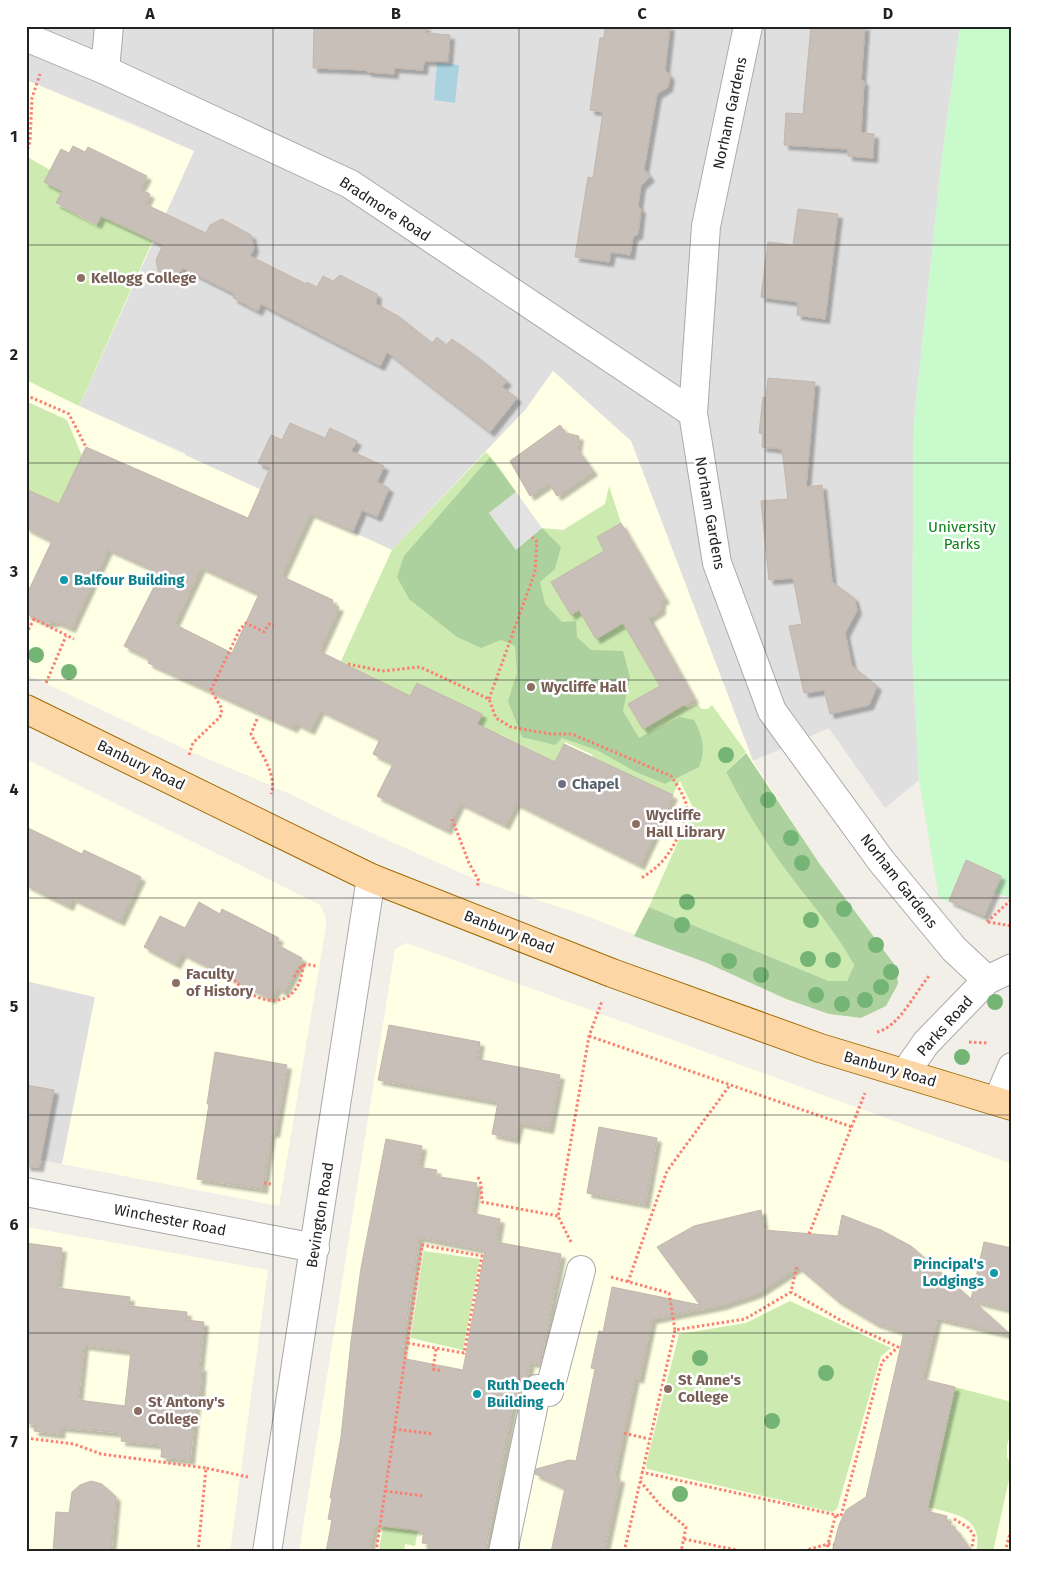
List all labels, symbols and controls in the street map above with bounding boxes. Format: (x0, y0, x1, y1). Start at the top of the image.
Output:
text: A (144, 4, 155, 23)
text: B (391, 4, 401, 23)
text: C (637, 4, 647, 23)
text: D (883, 4, 893, 23)
street label: Norham Gardens (709, 55, 751, 171)
text: 1 (10, 127, 18, 146)
street label: Bradmore Road (336, 173, 434, 245)
place label: Kellogg College (91, 269, 197, 287)
marker: Kellogg College (75, 272, 87, 284)
text: 2 (10, 345, 18, 364)
street label: Norham Gardens (691, 455, 729, 571)
park label: University Parks (928, 518, 997, 553)
text: 3 (9, 562, 18, 581)
place label: Balfour Building (74, 571, 185, 589)
marker: Balfour Building (58, 574, 70, 586)
place label: Wycliffe Hall (541, 678, 627, 696)
marker: Wycliffe Hall (525, 681, 537, 693)
street label: Banbury Road (94, 736, 188, 794)
place label: Chapel (572, 775, 620, 793)
marker: Chapel (556, 778, 568, 790)
text: 4 (9, 780, 19, 799)
place label: Wycliffe Hall Library (646, 806, 725, 841)
marker: Wycliffe Hall Library (630, 818, 642, 830)
street label: Norham Gardens (857, 830, 941, 932)
street label: Banbury Road (461, 906, 557, 958)
place label: Faculty of History (186, 965, 253, 1000)
marker: Faculty of History (170, 977, 182, 989)
street label: Parks Road (913, 992, 977, 1060)
text: 5 (10, 997, 19, 1016)
street label: Banbury Road (842, 1047, 938, 1091)
street label: Bevington Road (303, 1161, 337, 1269)
street label: Winchester Road (112, 1200, 228, 1240)
text: 6 (9, 1215, 19, 1234)
place label: Principal's Lodgings (913, 1255, 984, 1290)
marker: Principal's Lodgings (988, 1267, 1000, 1279)
place label: St Anne's College (678, 1371, 741, 1406)
place label: Ruth Deech Building (487, 1376, 565, 1411)
marker: St Anne's College (662, 1383, 674, 1395)
marker: Ruth Deech Building (471, 1388, 483, 1400)
place label: St Antony's College (148, 1393, 225, 1428)
marker: St Antony's College (132, 1405, 144, 1417)
text: 7 (10, 1432, 18, 1451)

